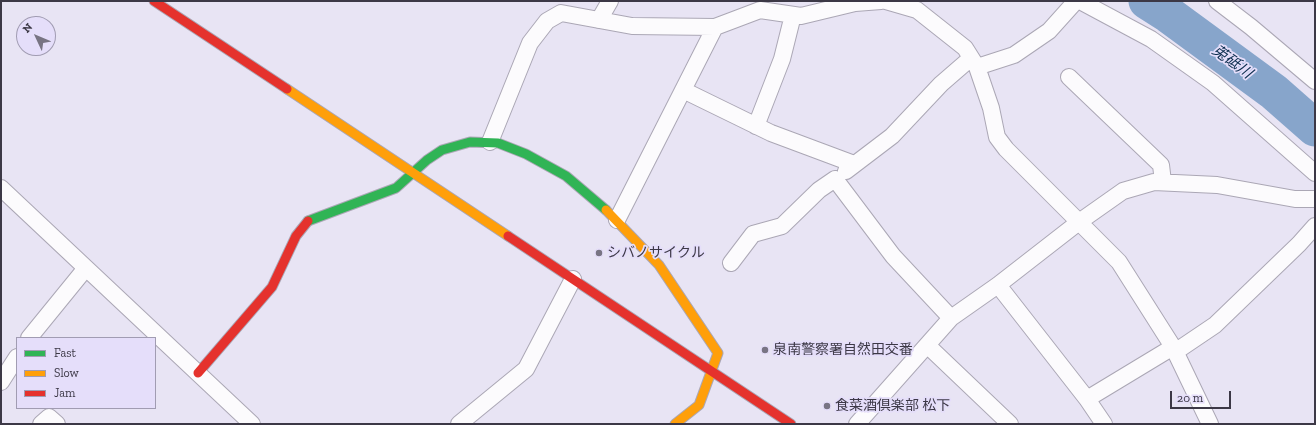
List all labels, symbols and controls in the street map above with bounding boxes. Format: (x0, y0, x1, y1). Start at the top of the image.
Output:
north arrow (16, 16, 56, 56)
text: N (20, 20, 35, 36)
water label: 莵砥川 (1209, 41, 1255, 83)
place label: シバノサイクル (607, 245, 705, 261)
marker: シバノサイクル (594, 248, 604, 258)
legend (16, 337, 156, 409)
place label: 泉南警察署自然田交番 (773, 342, 913, 358)
marker: 泉南警察署自然田交番 (760, 345, 770, 355)
text: Fast (54, 346, 76, 360)
text: Slow (54, 366, 79, 380)
scale bar (1172, 383, 1233, 409)
text: Jam (54, 386, 75, 400)
text: 20 m (1177, 391, 1203, 405)
place label: 食菜酒倶楽部 松下 (835, 398, 950, 414)
marker: 食菜酒倶楽部 松下 (822, 401, 832, 411)

